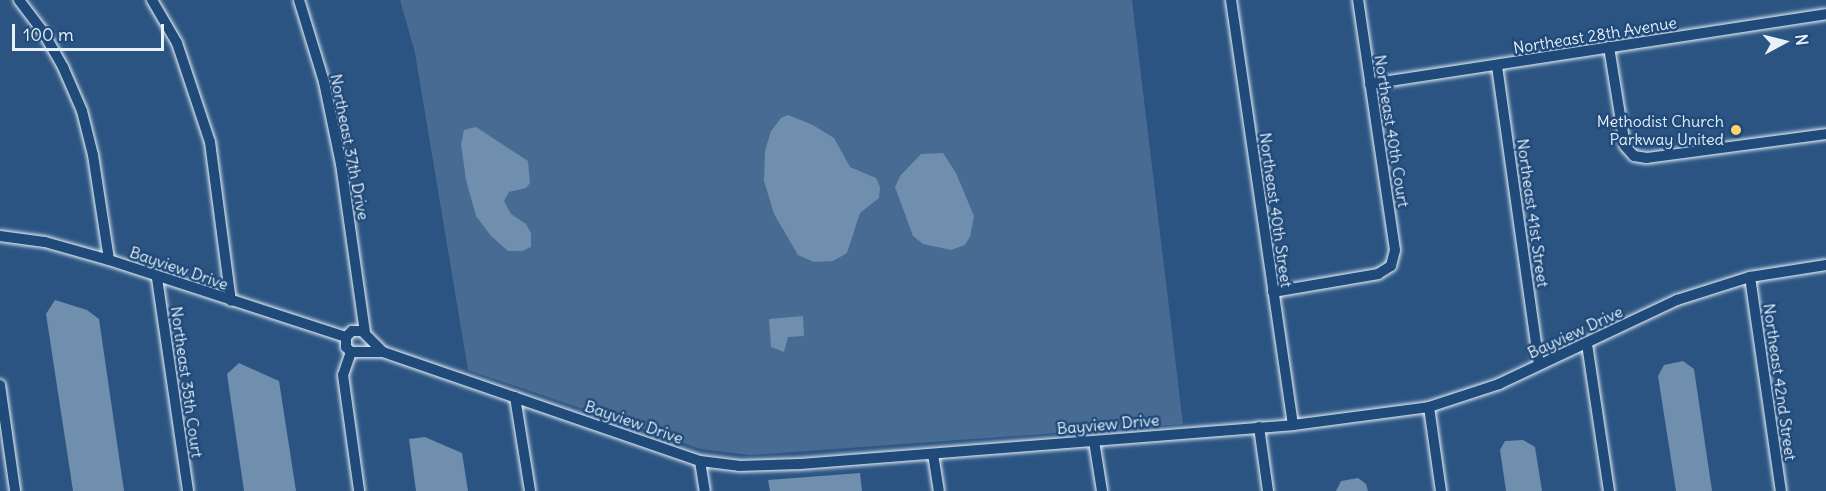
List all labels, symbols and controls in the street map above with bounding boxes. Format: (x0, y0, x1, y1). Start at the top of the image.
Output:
scale bar (15, 12, 166, 50)
north arrow (1754, 12, 1814, 72)
street label: Northeast 28th Avenue (1512, 13, 1678, 57)
text: 100 m (23, 23, 74, 46)
text: N (1791, 33, 1812, 47)
street label: Northeast 40th Court (1370, 53, 1414, 209)
street label: Northeast 37th Drive (326, 72, 374, 222)
place label: Methodist Church Parkway United (1597, 111, 1724, 149)
marker: Methodist Church Parkway United (1729, 123, 1743, 137)
street label: Northeast 40th Street (1256, 131, 1296, 289)
street label: Northeast 41st Street (1513, 137, 1553, 289)
street label: Bayview Drive (127, 242, 231, 294)
street label: Bayview Drive (1524, 302, 1626, 362)
street label: Northeast 42nd Street (1759, 302, 1801, 462)
street label: Northeast 35th Court (167, 305, 207, 459)
street label: Bayview Drive (582, 396, 686, 448)
street label: Bayview Drive (1056, 410, 1160, 438)

